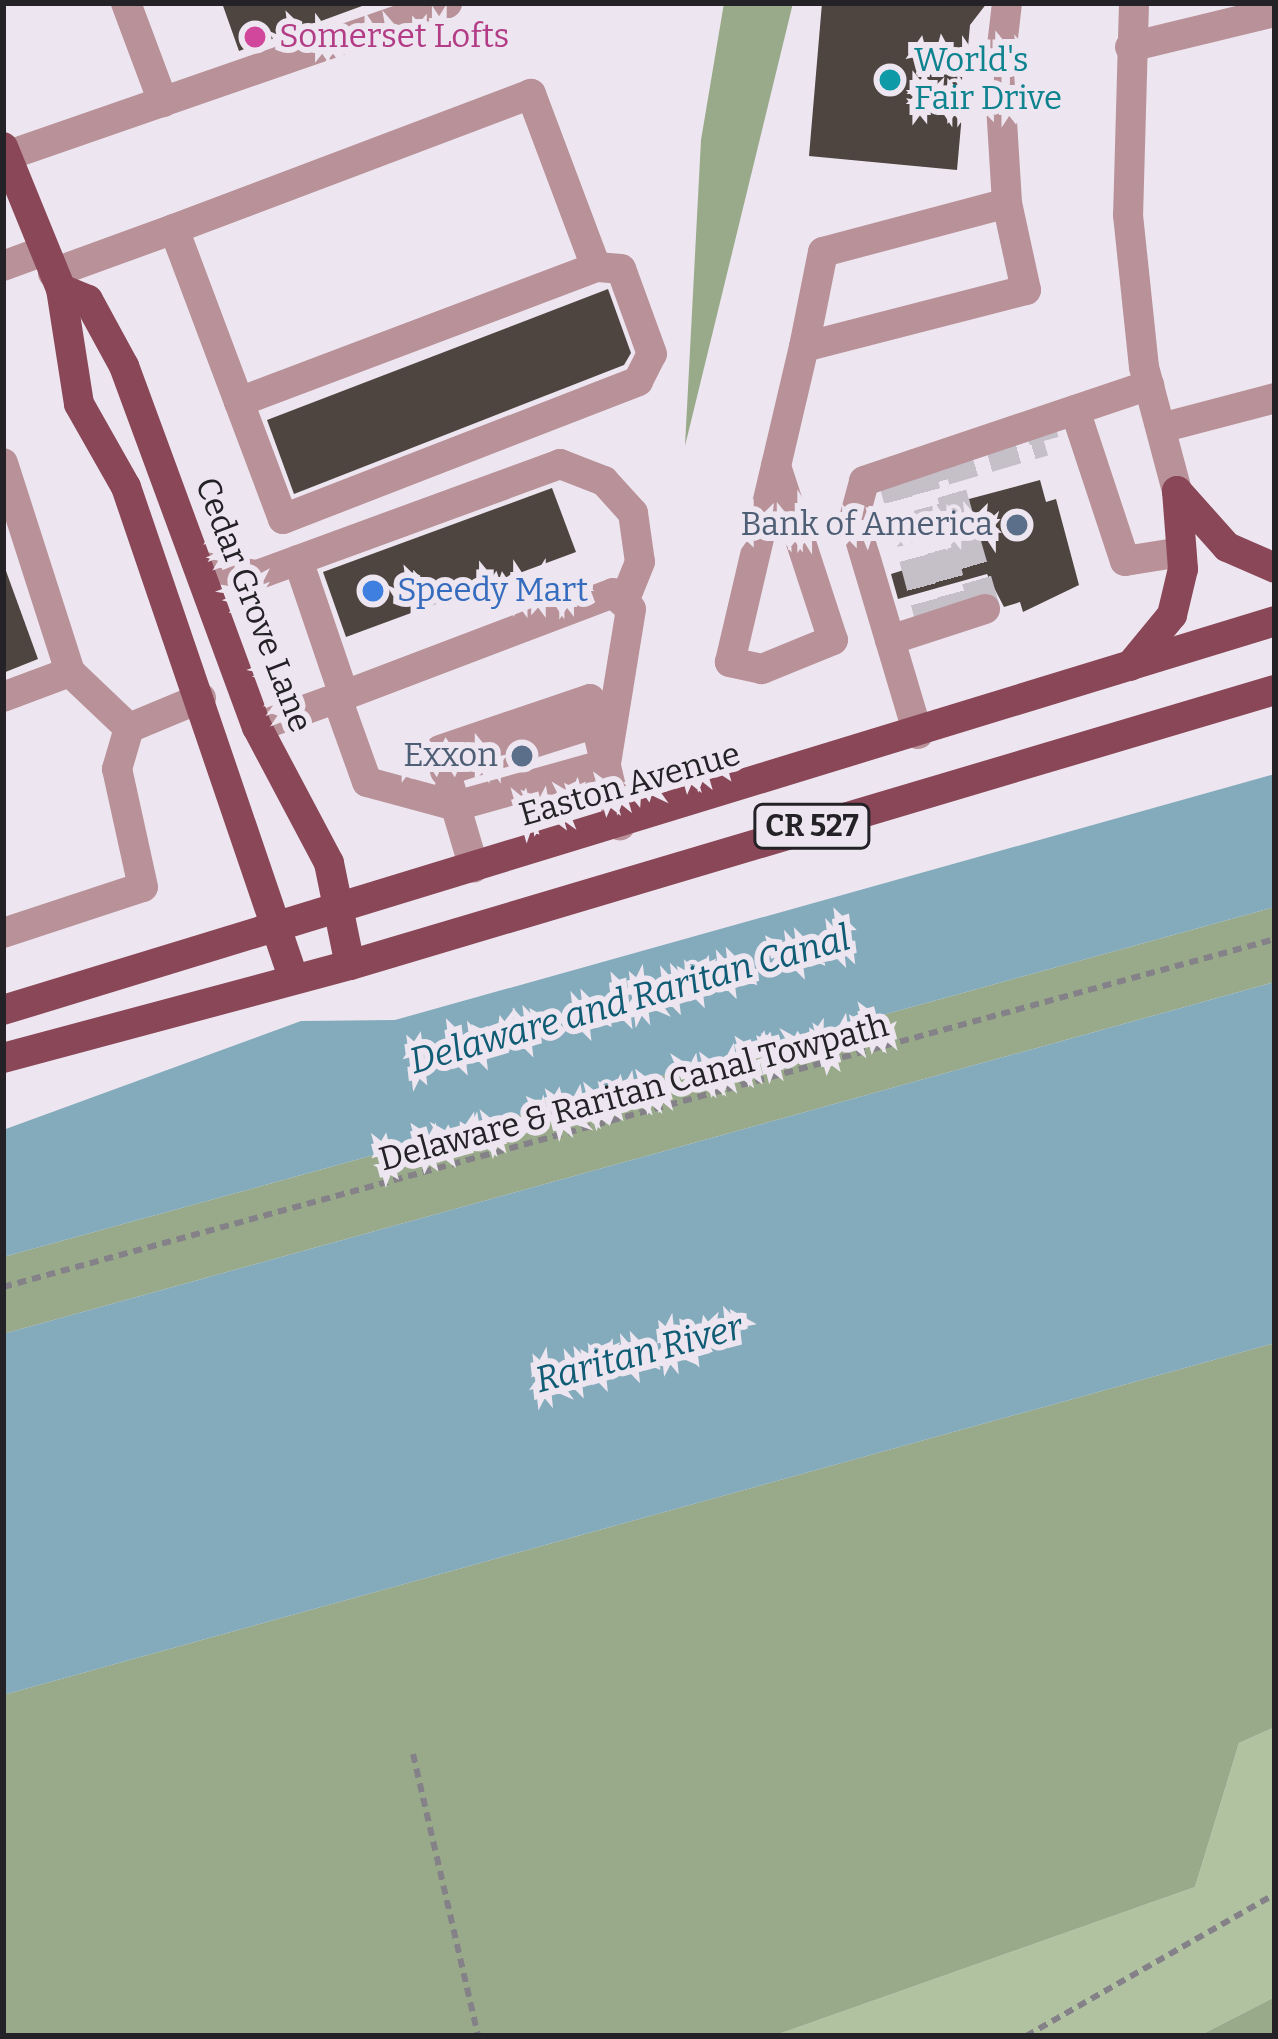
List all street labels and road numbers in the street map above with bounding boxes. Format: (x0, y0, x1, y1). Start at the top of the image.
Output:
street label: Cedar Grove Lane (186, 472, 320, 738)
street label: Easton Avenue (515, 735, 745, 835)
road number: CR 527 (752, 802, 872, 850)
street label: Delaware & Raritan Canal Towpath (375, 1006, 893, 1180)

